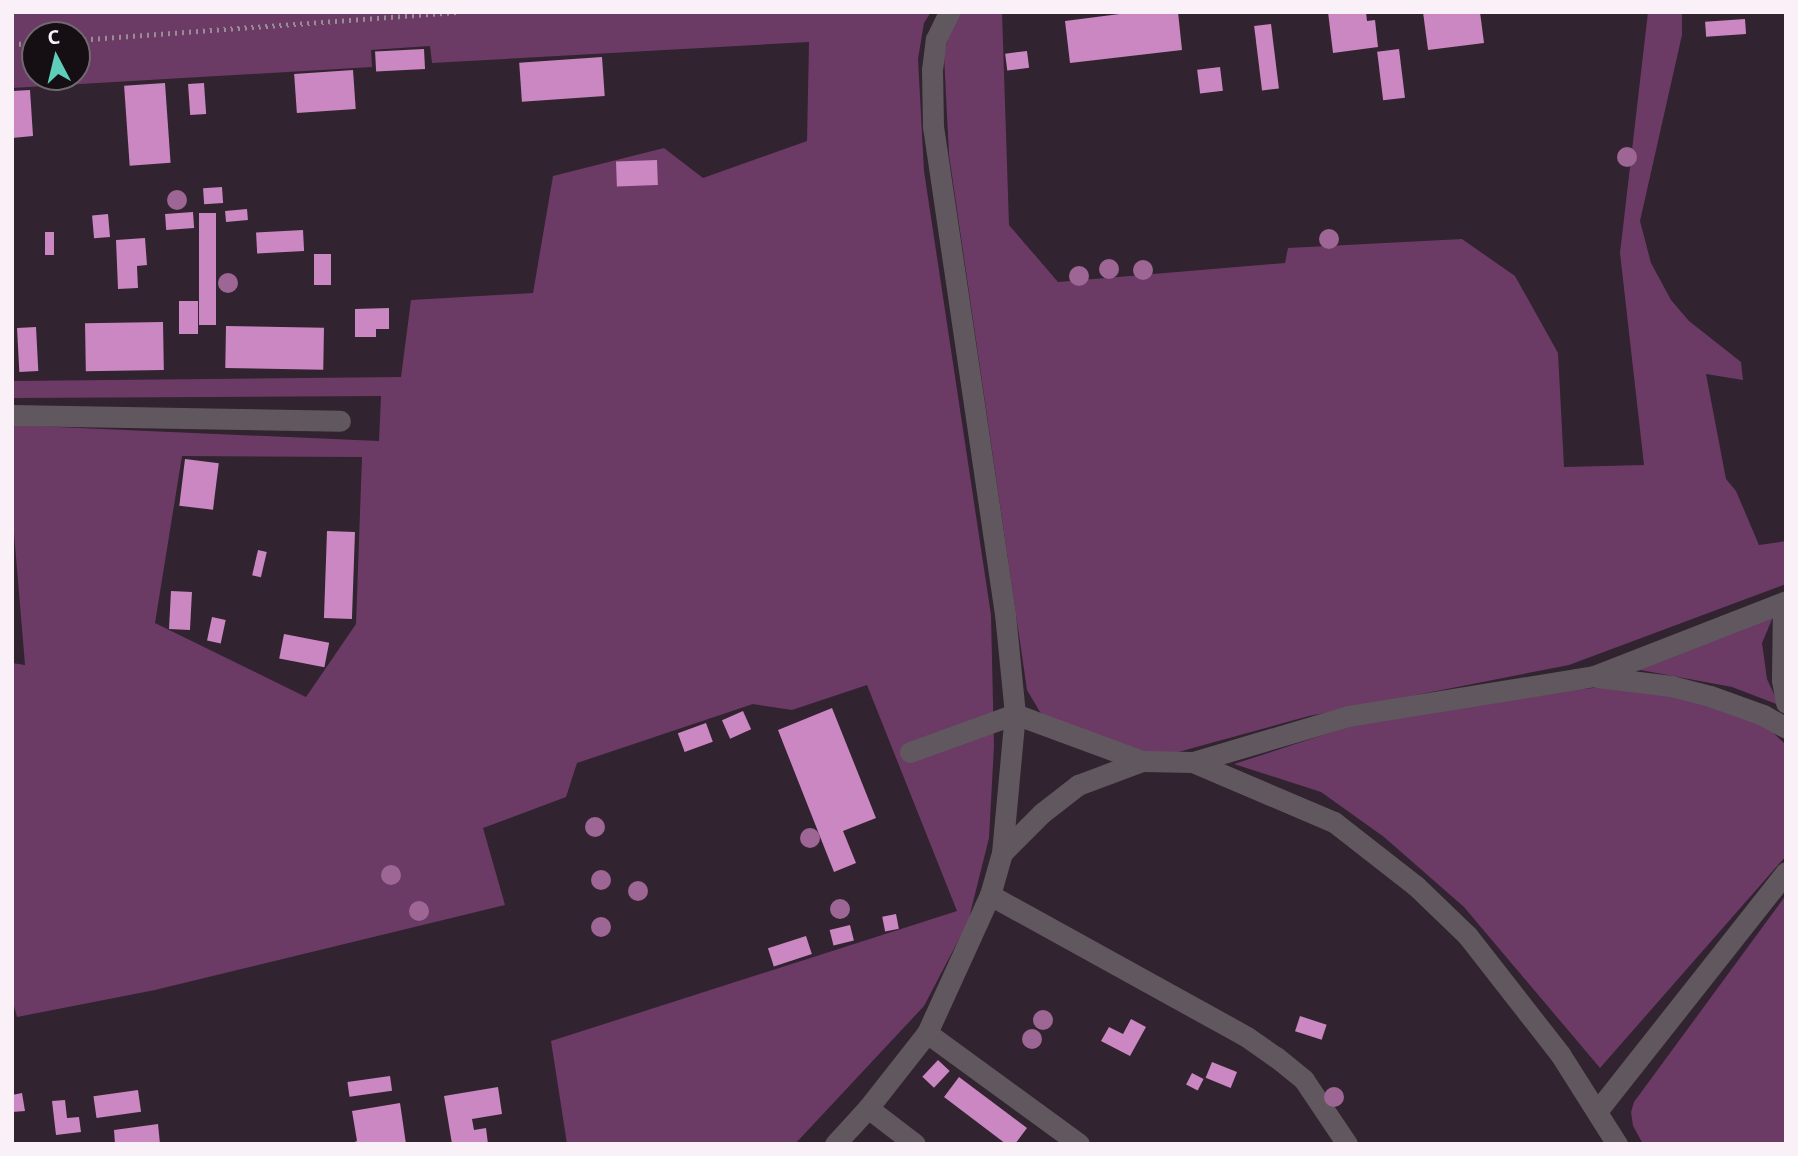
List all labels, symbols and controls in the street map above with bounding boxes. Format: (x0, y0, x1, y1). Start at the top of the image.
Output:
north arrow (21, 21, 91, 91)
text: С (46, 23, 61, 51)

